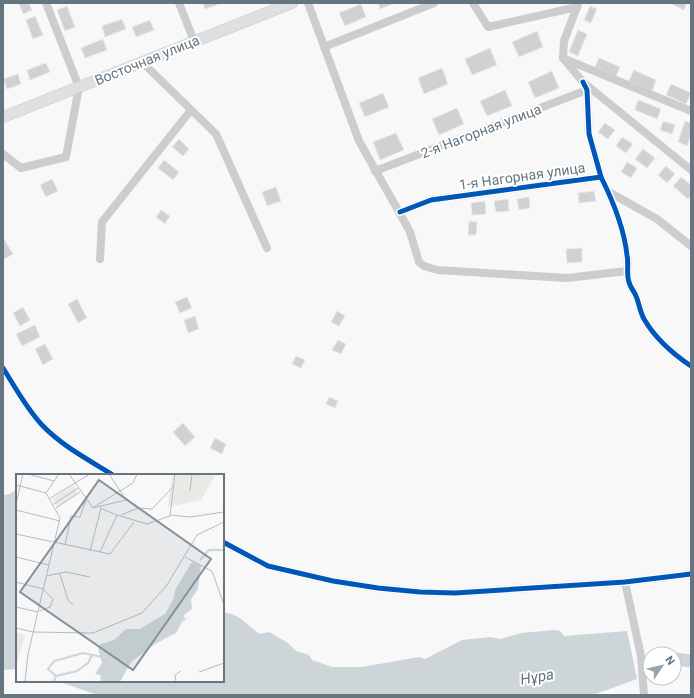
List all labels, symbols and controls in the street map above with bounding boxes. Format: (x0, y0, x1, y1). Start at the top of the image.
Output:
street label: Восточная улица (92, 32, 202, 88)
street label: 2-я Нагорная улица (419, 101, 543, 161)
street label: 1-я Нагорная улица (458, 159, 586, 193)
inset map (16, 474, 224, 682)
north arrow (642, 646, 682, 686)
text: N (662, 654, 677, 668)
water label: Нұра (519, 665, 555, 689)

